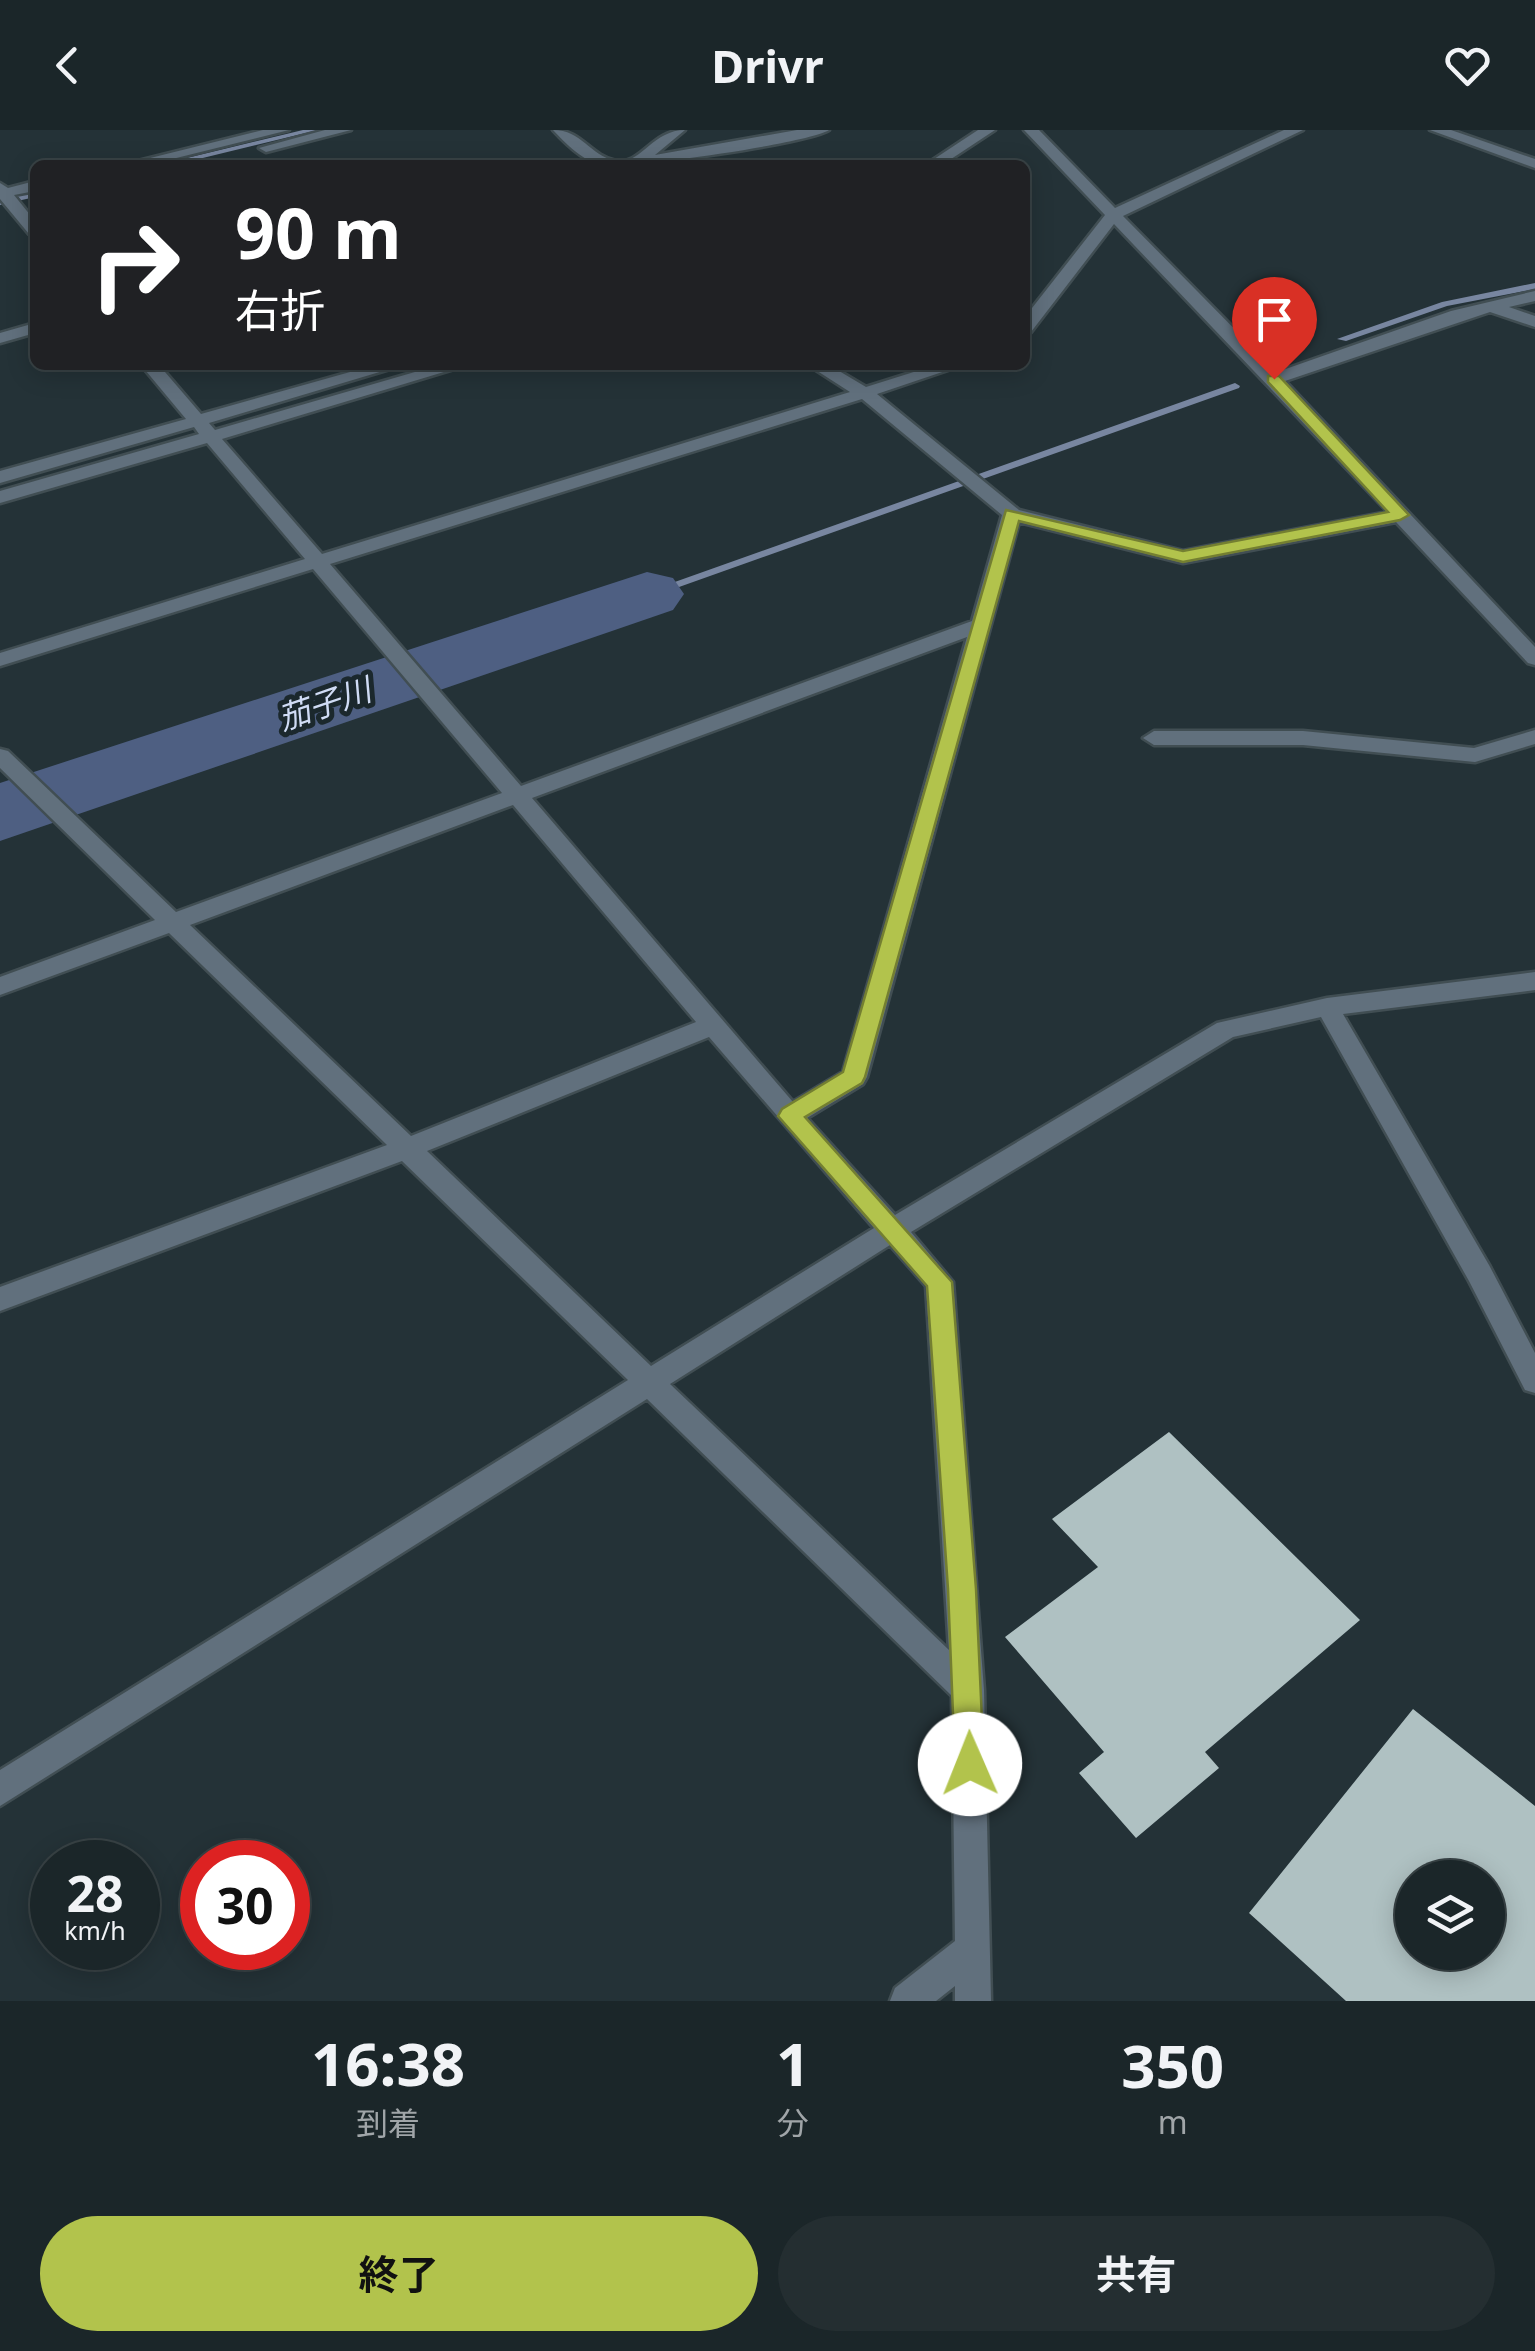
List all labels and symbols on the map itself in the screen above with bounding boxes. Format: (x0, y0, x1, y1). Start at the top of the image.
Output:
pin (1232, 277, 1317, 380)
water label: 茄子川 (272, 666, 379, 739)
position arrow (918, 1712, 1022, 1816)
speed limit sign: 30 (180, 1840, 310, 1970)

